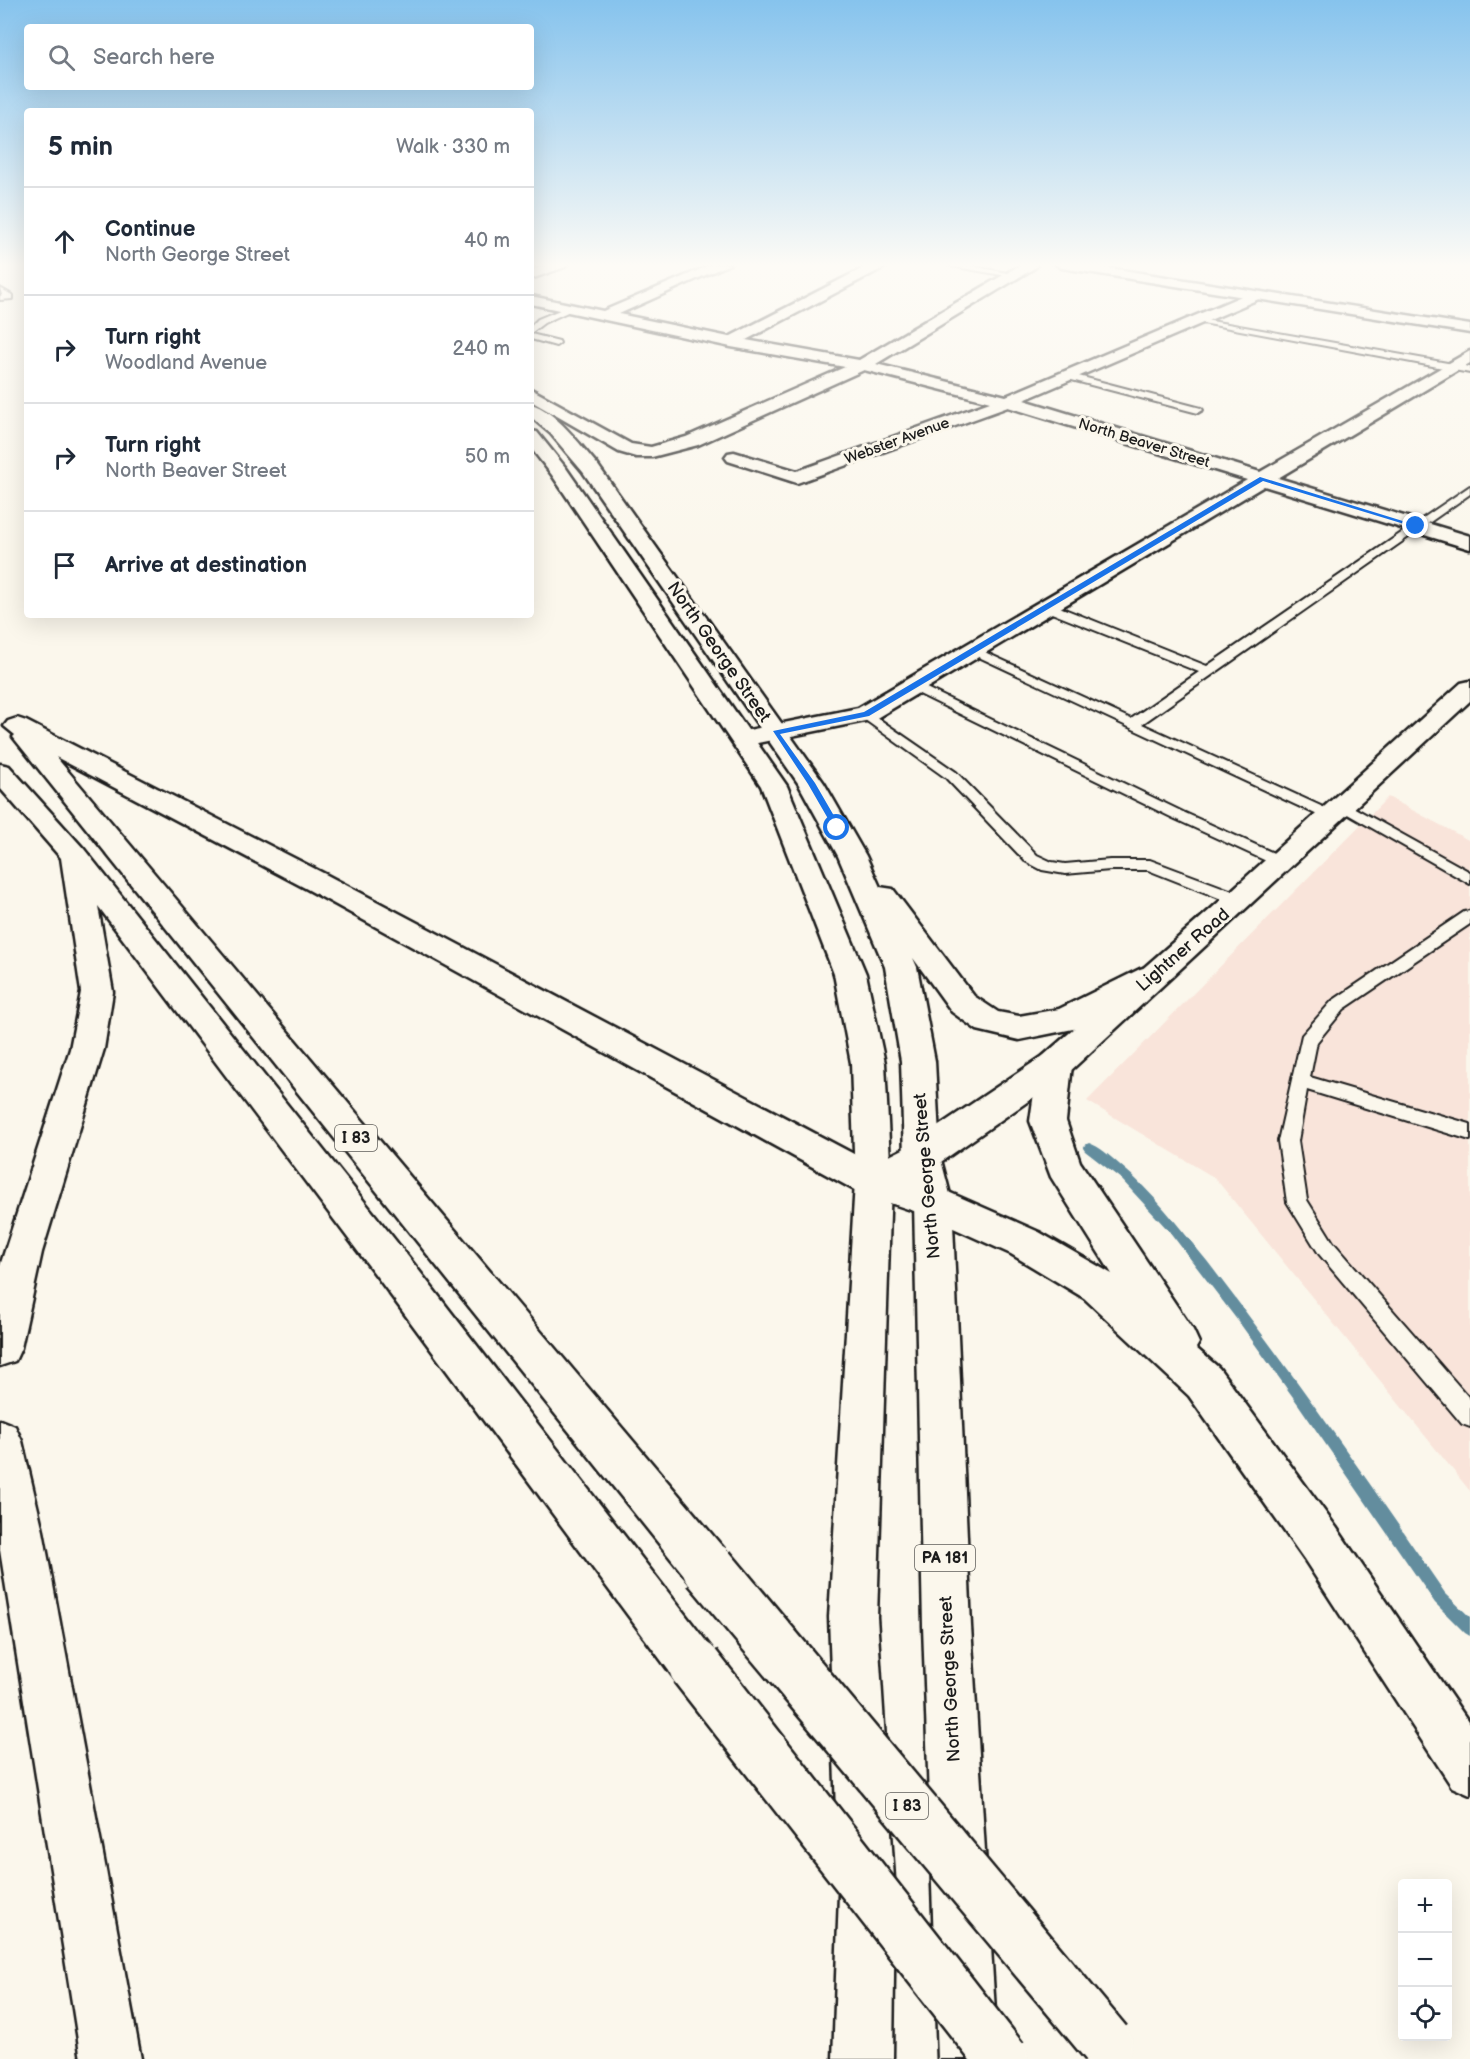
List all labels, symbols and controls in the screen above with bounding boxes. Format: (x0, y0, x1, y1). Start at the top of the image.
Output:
search box (24, 24, 534, 90)
icon: search (45, 41, 78, 74)
text: Search here (93, 44, 215, 71)
text: 5 min (48, 132, 113, 163)
text: Walk · 330 m (396, 135, 510, 159)
text: Continue (105, 216, 195, 243)
icon: ahead (48, 225, 81, 258)
text: 40 m (464, 229, 510, 253)
text: North George Street (105, 243, 290, 267)
text: Turn right (105, 324, 201, 351)
icon: right (48, 333, 81, 366)
text: 240 m (453, 337, 510, 361)
text: Woodland Avenue (105, 351, 267, 375)
street label: Webster Avenue (842, 413, 952, 469)
street label: North Beaver Street (1076, 414, 1212, 472)
text: Turn right (105, 432, 201, 459)
icon: right (48, 441, 81, 474)
text: 50 m (465, 445, 510, 469)
text: North Beaver Street (105, 459, 287, 483)
route end (1402, 512, 1428, 538)
icon: arrive (48, 549, 81, 582)
text: Arrive at destination (105, 552, 307, 579)
street label: North George Street (663, 578, 776, 727)
route start (823, 814, 849, 840)
street label: Lightner Road (1132, 904, 1234, 996)
street label: North George Street (909, 1092, 945, 1260)
road number: I 83 (335, 1125, 377, 1151)
road number: PA 181 (915, 1545, 975, 1571)
street label: North George Street (935, 1595, 965, 1763)
road number: I 83 (886, 1793, 928, 1819)
map controls (1398, 1879, 1452, 2041)
button: + (1398, 1879, 1452, 1933)
button: − (1398, 1933, 1452, 1987)
button: locate (1398, 1987, 1452, 2041)

